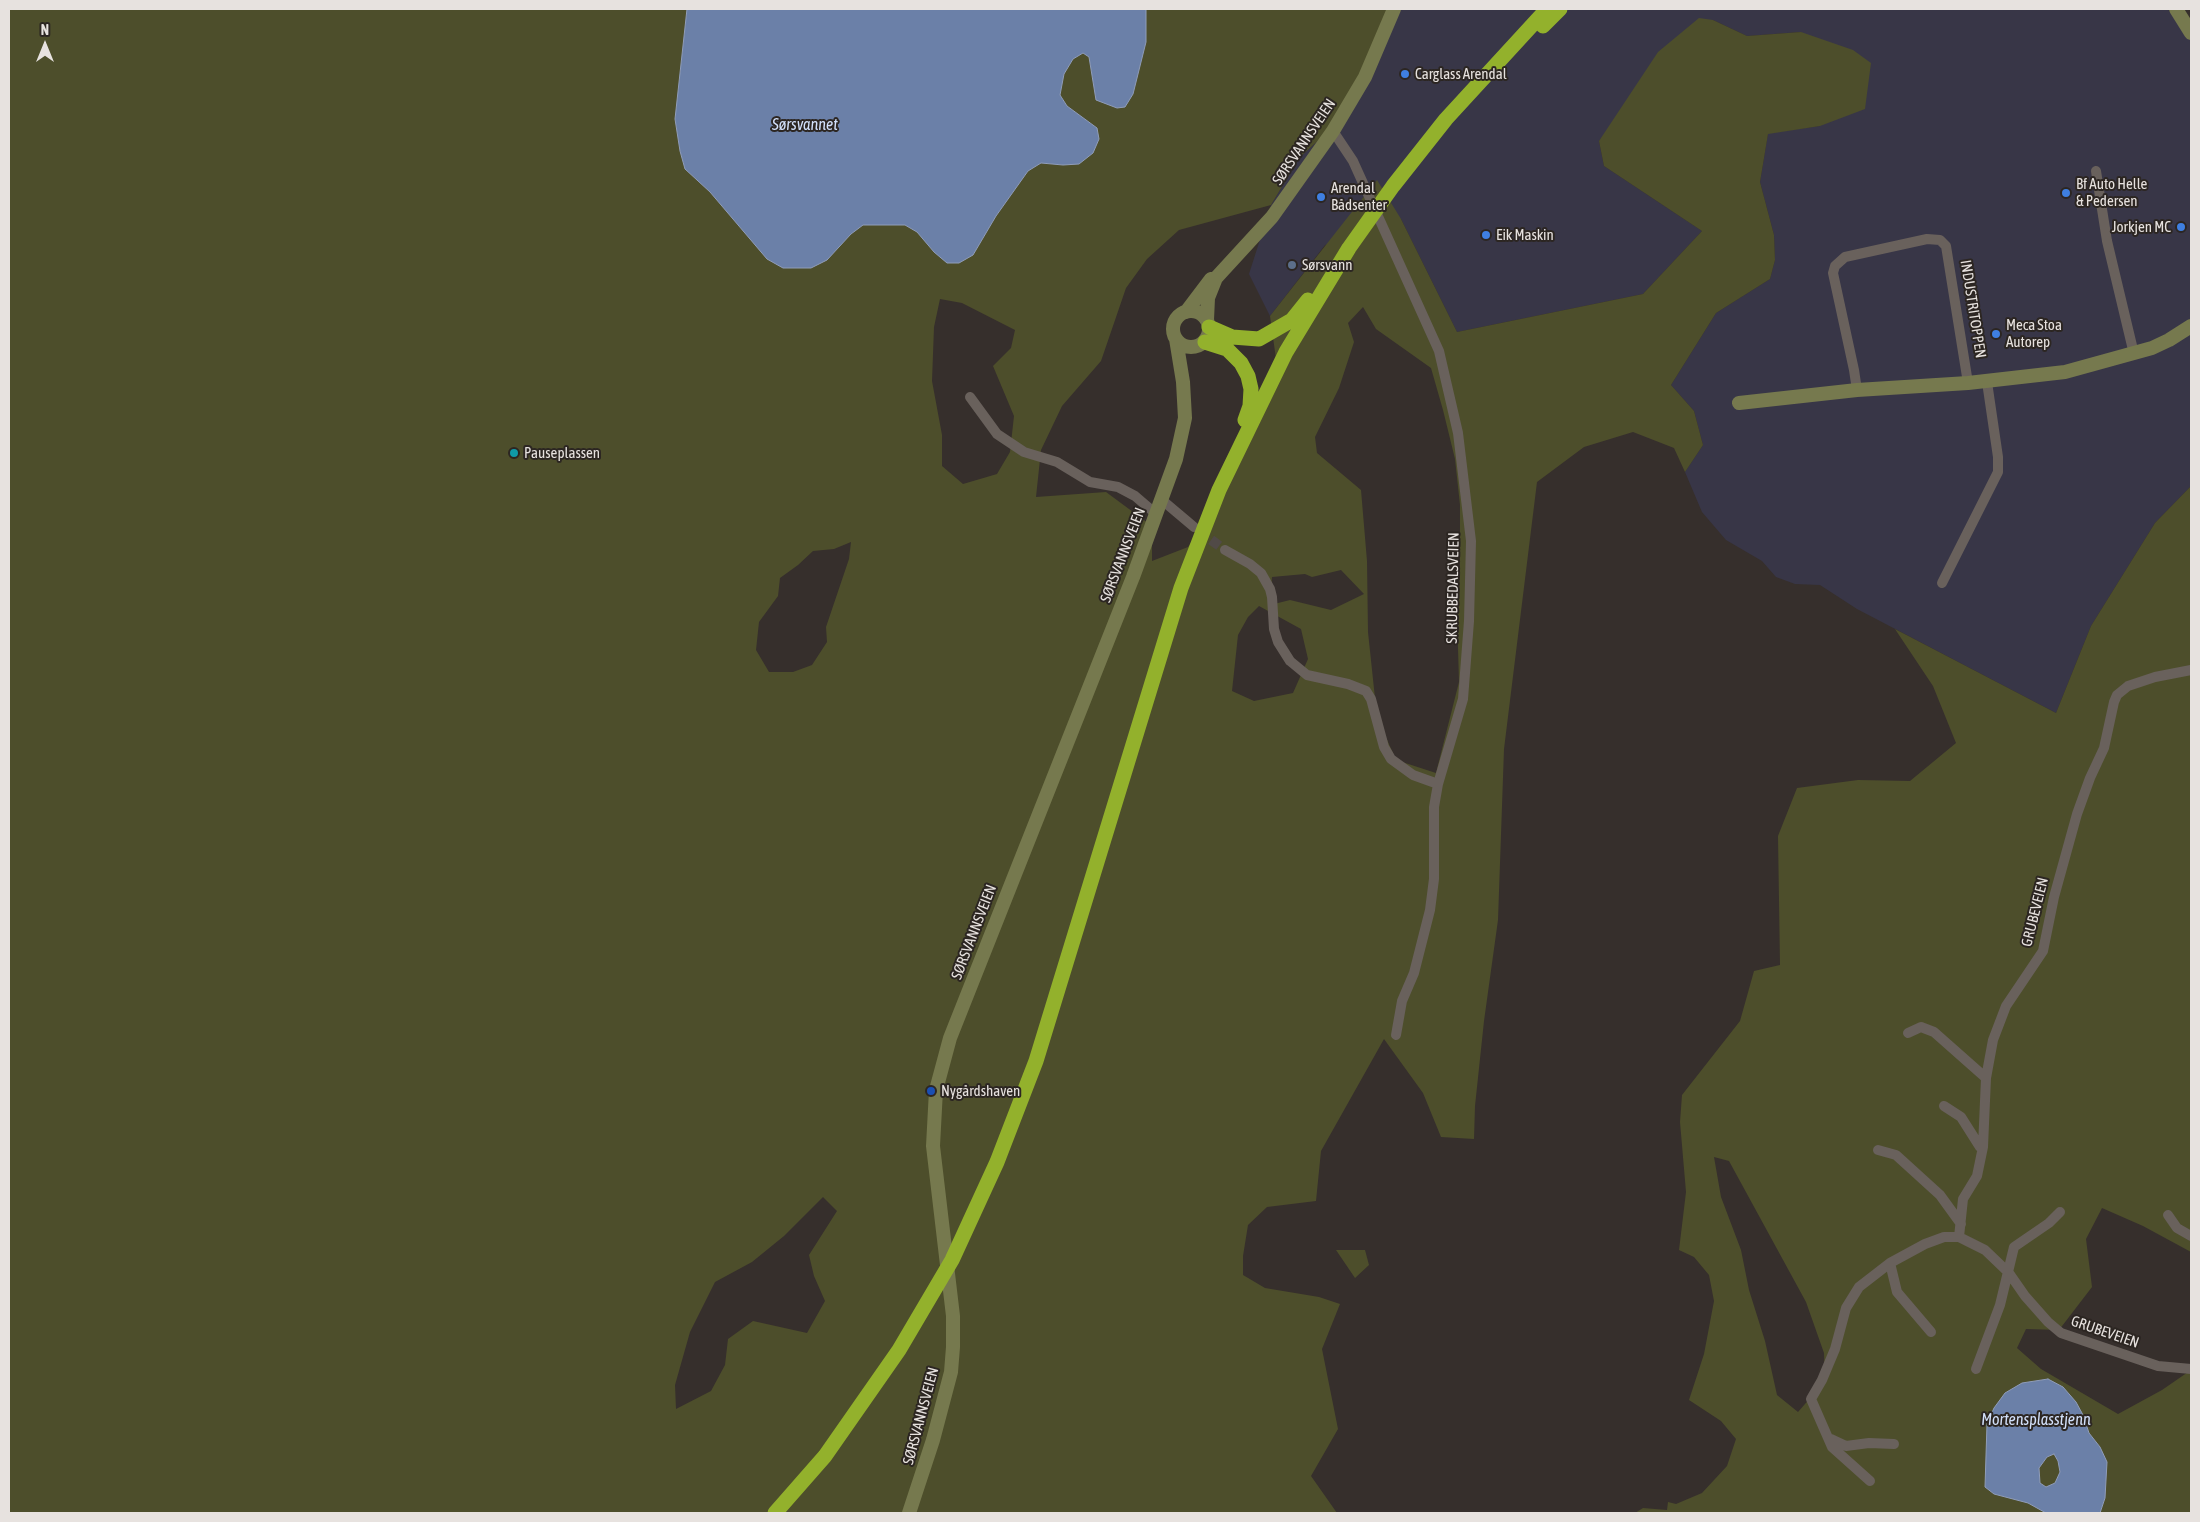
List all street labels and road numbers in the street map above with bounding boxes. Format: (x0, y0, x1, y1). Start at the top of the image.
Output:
street label: SØRSVANNSVEIEN (1269, 95, 1339, 189)
street label: INDUSTRITOPPEN (1956, 259, 1990, 359)
street label: SØRSVANNSVEIEN (1097, 505, 1149, 605)
street label: SKRUBBEDALSVEIEN (1443, 532, 1463, 644)
street label: GRUBEVEIEN (2018, 876, 2052, 948)
street label: SØRSVANNSVEIEN (948, 882, 1000, 982)
street label: GRUBEVEIEN (2069, 1312, 2141, 1352)
street label: SØRSVANNSVEIEN (899, 1365, 943, 1467)

